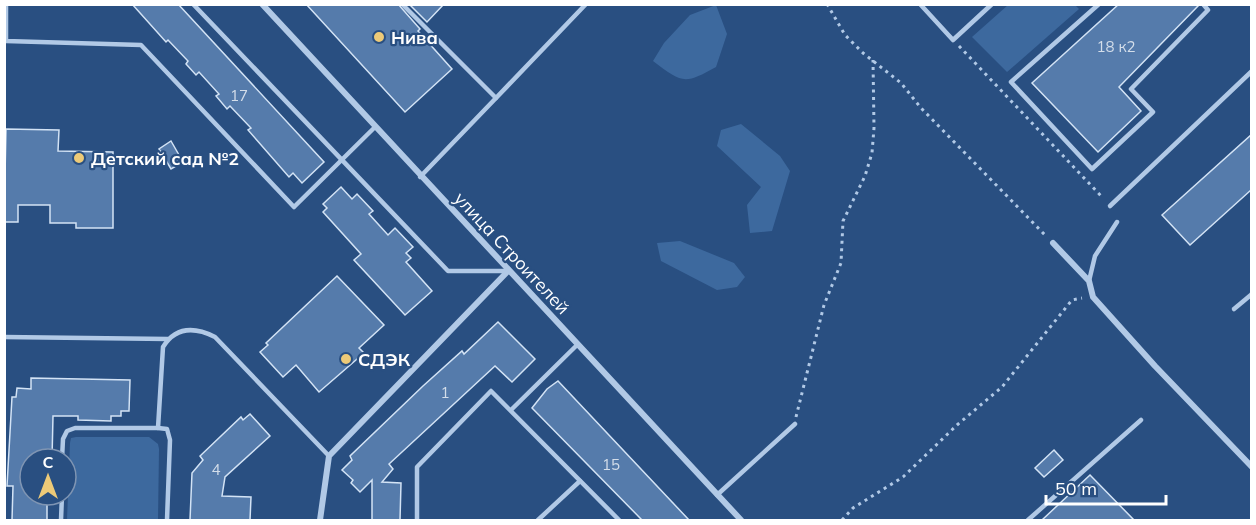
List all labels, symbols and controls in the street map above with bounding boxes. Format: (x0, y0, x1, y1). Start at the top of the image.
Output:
place label: Нива (391, 26, 438, 49)
marker: Нива (372, 30, 386, 44)
house number: 18 к2 (1097, 37, 1136, 56)
house number: 17 (230, 86, 248, 105)
place label: Детский сад №2 (91, 147, 239, 170)
marker: Детский сад №2 (72, 151, 86, 165)
street label: улица Строителей (449, 187, 575, 319)
place label: СДЭК (358, 348, 411, 371)
marker: СДЭК (339, 352, 353, 366)
house number: 1 (440, 383, 450, 402)
north arrow (18, 447, 78, 507)
text: С (43, 452, 54, 472)
house number: 15 (602, 455, 620, 474)
house number: 4 (211, 460, 221, 479)
scale bar (1046, 468, 1166, 506)
text: 50 m (1055, 477, 1097, 500)

